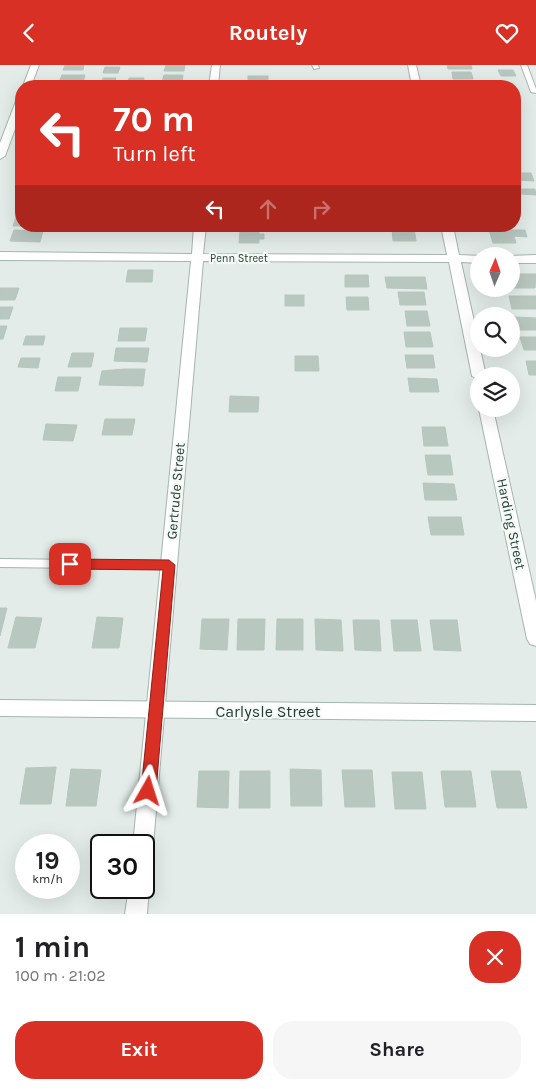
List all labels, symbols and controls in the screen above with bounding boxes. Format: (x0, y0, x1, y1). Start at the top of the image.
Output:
icon: back (15, 19, 43, 47)
icon: heart (493, 19, 521, 47)
text: Routely (229, 20, 307, 46)
text: 70 m (113, 99, 195, 140)
icon: left (30, 100, 95, 165)
text: Turn left (113, 141, 196, 167)
icon: left (201, 195, 229, 223)
icon: ahead (254, 195, 282, 223)
icon: right (307, 195, 335, 223)
north arrow (470, 247, 520, 297)
map controls (470, 247, 520, 417)
street label: Penn Street (210, 252, 268, 265)
button: search (470, 307, 520, 357)
button: layers (470, 367, 520, 417)
street label: Gertrude Street (163, 442, 189, 540)
street label: Harding Street (493, 477, 529, 571)
pin (49, 543, 91, 585)
icon: arrive (56, 550, 84, 578)
street label: Carlysle Street (215, 702, 321, 721)
position arrow (121, 764, 173, 816)
speed limit sign: 30 (90, 834, 155, 899)
text: 19 (35, 846, 60, 875)
text: km/h (32, 872, 63, 886)
text: 1 min (15, 929, 90, 965)
button: close (469, 931, 521, 983)
text: 100 m · 21:02 (15, 966, 106, 985)
button: Exit (15, 1021, 263, 1079)
button: Share (273, 1021, 521, 1079)

